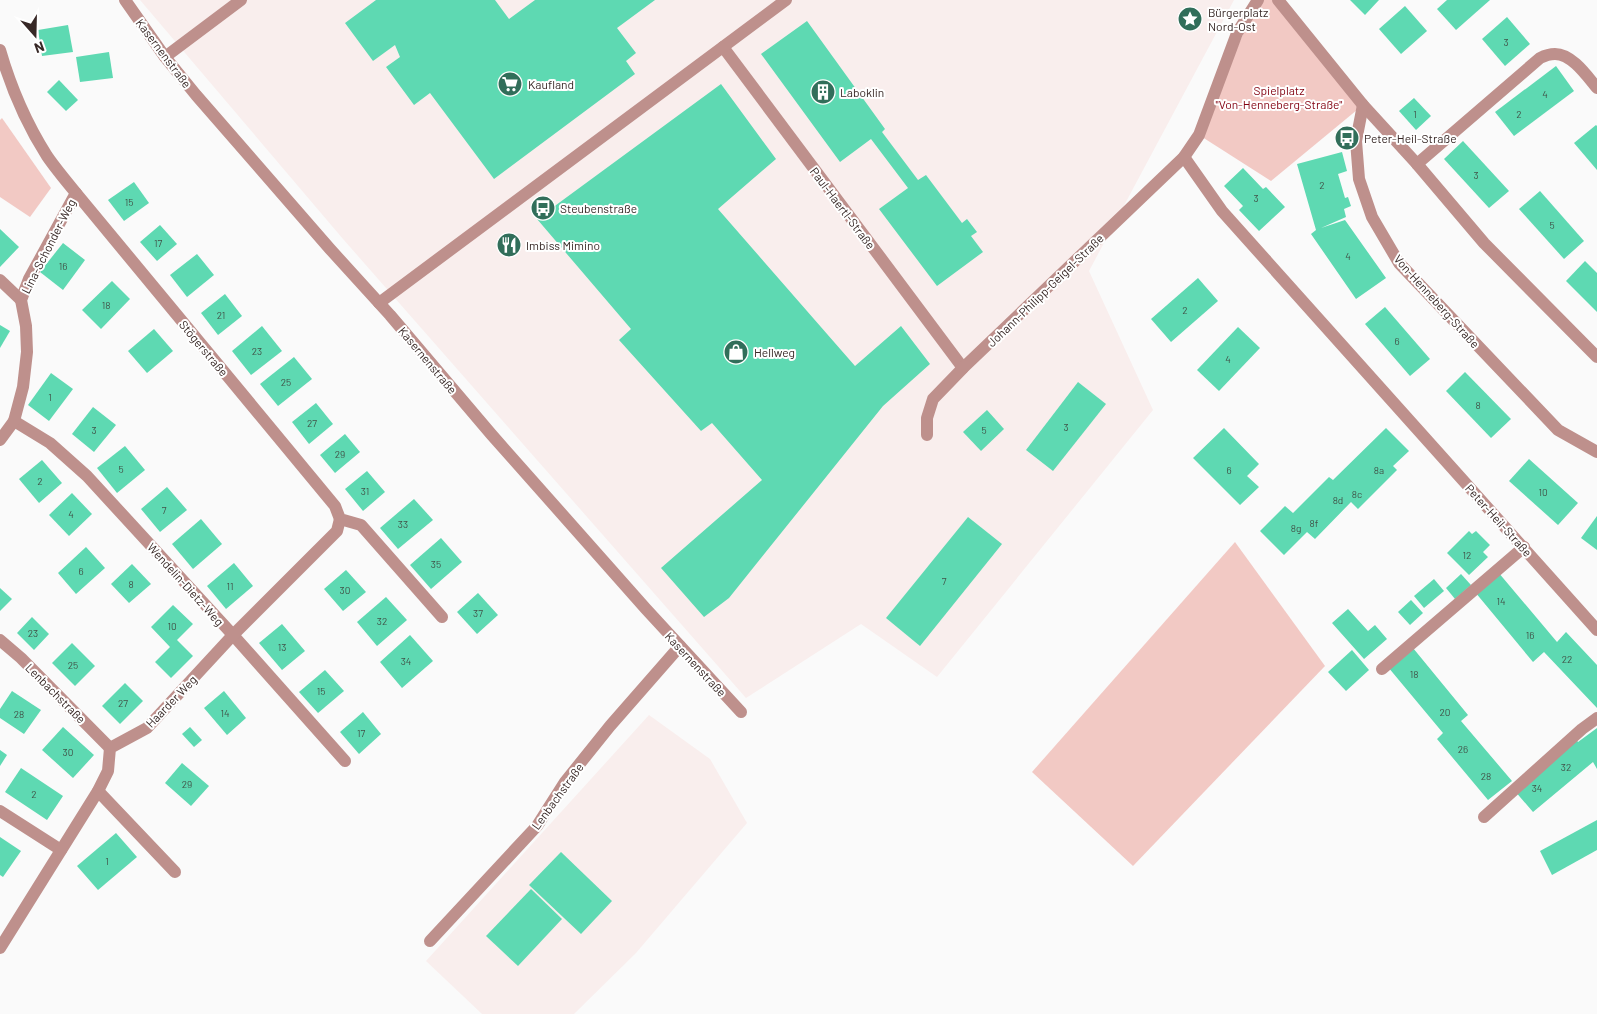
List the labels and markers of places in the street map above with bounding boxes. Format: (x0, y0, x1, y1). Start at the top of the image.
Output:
place label: Bürgerplatz Nord-Ost (1208, 5, 1268, 33)
place icon: Bürgerplatz Nord-Ost (1177, 6, 1203, 32)
supermarket icon: Kaufland (497, 71, 523, 97)
place label: Kaufland (528, 77, 574, 91)
building icon: Laboklin (810, 79, 836, 105)
place label: Laboklin (840, 85, 884, 99)
bus stop icon: Peter-Heil-Straße (1334, 125, 1360, 151)
place label: Peter-Heil-Straße (1364, 131, 1457, 145)
bus stop icon: Steubenstraße (530, 195, 556, 221)
place label: Steubenstraße (560, 201, 637, 215)
restaurant icon: Imbiss Mimino (496, 232, 522, 258)
place label: Imbiss Mimino (526, 238, 600, 252)
shop icon: Hellweg (723, 339, 749, 365)
place label: Hellweg (754, 345, 795, 359)

